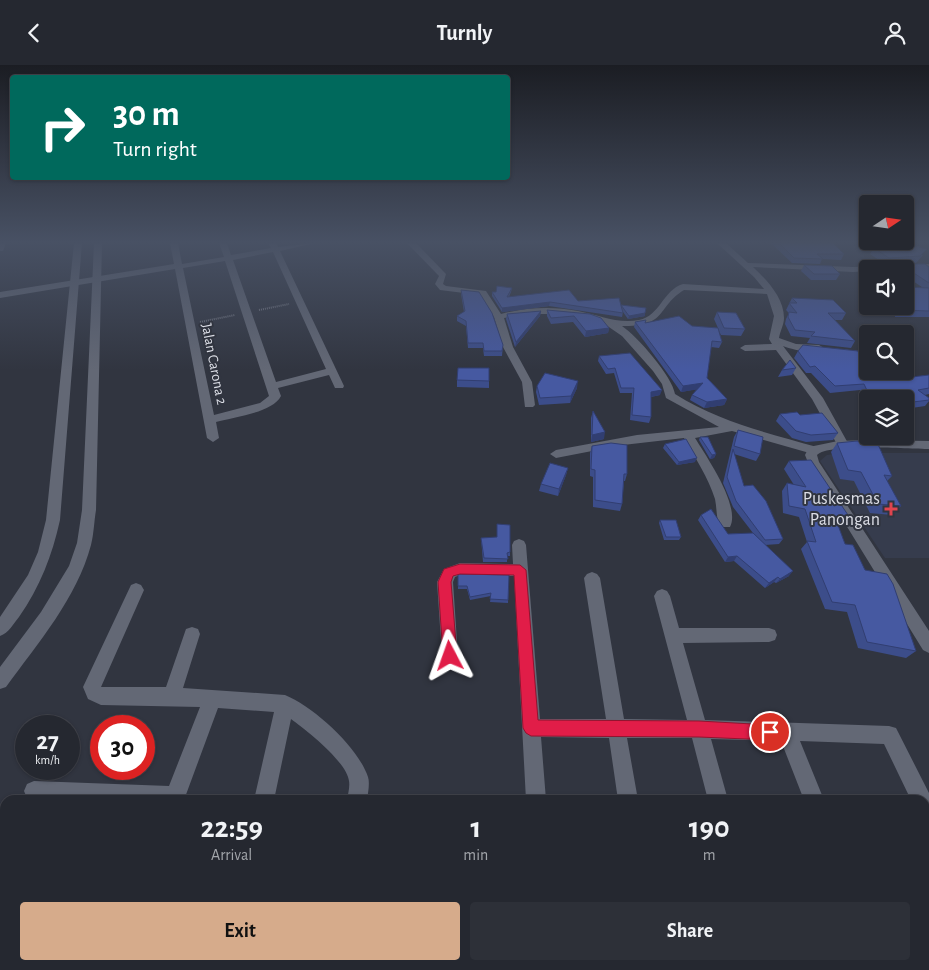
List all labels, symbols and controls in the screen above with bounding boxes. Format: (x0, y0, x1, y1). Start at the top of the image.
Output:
icon: back (20, 19, 48, 47)
icon: person (881, 19, 909, 47)
text: Turnly (437, 22, 492, 44)
icon: right (30, 95, 95, 160)
text: 30 m (113, 97, 180, 132)
text: Turn right (113, 138, 197, 160)
north arrow (859, 195, 914, 250)
map controls (859, 195, 914, 445)
button: sound (859, 260, 914, 315)
street label: Jalan Carona 2 (199, 322, 229, 406)
button: search (859, 325, 914, 380)
button: layers (859, 390, 914, 445)
place label: Puskesmas Panongan (803, 490, 880, 529)
marker: Puskesmas Panongan (884, 502, 898, 516)
position arrow (423, 629, 475, 681)
pin (749, 711, 791, 753)
speed limit sign: 30 (90, 715, 155, 780)
icon: arrive (756, 718, 784, 746)
text: 27 (36, 729, 59, 754)
text: km/h (35, 754, 60, 766)
text: 22:59 (200, 813, 263, 843)
text: 1 (470, 813, 481, 843)
text: 190 (689, 813, 730, 843)
text: Arrival (211, 847, 252, 863)
text: min (463, 847, 488, 863)
text: m (703, 847, 716, 863)
button: Exit (20, 902, 460, 960)
button: Share (470, 902, 910, 960)

